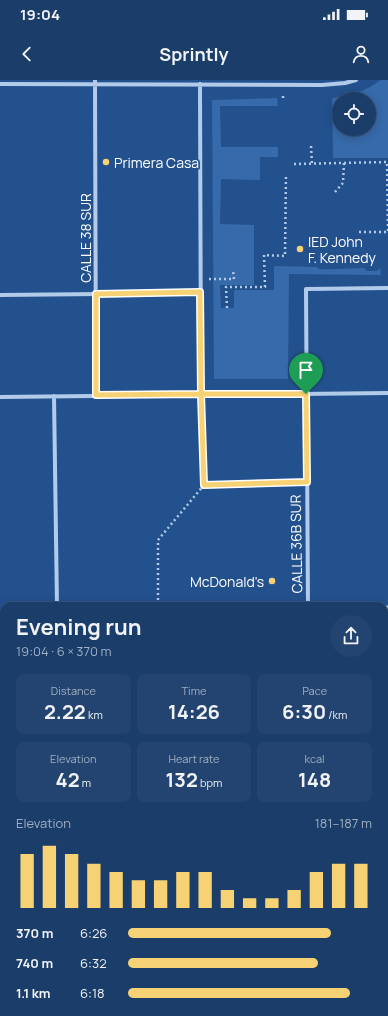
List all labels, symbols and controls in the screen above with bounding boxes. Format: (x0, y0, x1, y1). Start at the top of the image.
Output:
text: 19:04 (20, 4, 60, 25)
text: Sprintly (159, 42, 229, 66)
icon: back (16, 43, 38, 65)
icon: person (350, 43, 372, 65)
map controls (332, 92, 376, 136)
button: locate (332, 92, 376, 136)
place label: Primera Casa (114, 153, 199, 172)
marker: Primera Casa (101, 157, 111, 167)
street label: CALLE 38 SUR (76, 193, 95, 283)
place label: IED John F. Kennedy (308, 232, 377, 267)
marker: IED John F. Kennedy (295, 244, 305, 254)
pin (289, 353, 323, 394)
icon: arrive (295, 359, 317, 381)
street label: CALLE 36B SUR (286, 494, 306, 594)
place label: McDonald's (190, 572, 264, 591)
marker: McDonald's (267, 576, 277, 586)
text: Evening run (16, 612, 141, 642)
button: share (330, 615, 372, 657)
text: 19:04 · 6 × 370 m (16, 642, 112, 660)
text: Distance (51, 683, 96, 698)
text: Time (182, 683, 206, 698)
text: Pace (302, 683, 327, 698)
text: 2.22 (44, 698, 86, 725)
text: 14:26 (168, 698, 220, 725)
text: 6:30 (282, 698, 326, 725)
text: km (86, 707, 103, 722)
text: /km (326, 707, 347, 722)
text: Elevation (50, 751, 97, 766)
text: Heart rate (168, 751, 220, 766)
text: kcal (305, 751, 325, 766)
text: 42 (56, 766, 80, 793)
text: 132 (166, 766, 198, 793)
text: 148 (298, 766, 331, 793)
text: m (80, 775, 91, 790)
text: bpm (198, 775, 222, 790)
text: Elevation (16, 814, 71, 832)
text: 181–187 m (315, 814, 372, 832)
text: 370 m (16, 924, 53, 942)
text: 6:26 (80, 924, 107, 942)
text: 740 m (16, 954, 53, 972)
text: 6:32 (80, 954, 107, 972)
text: 1.1 km (16, 984, 51, 1002)
text: 6:18 (80, 984, 105, 1002)

